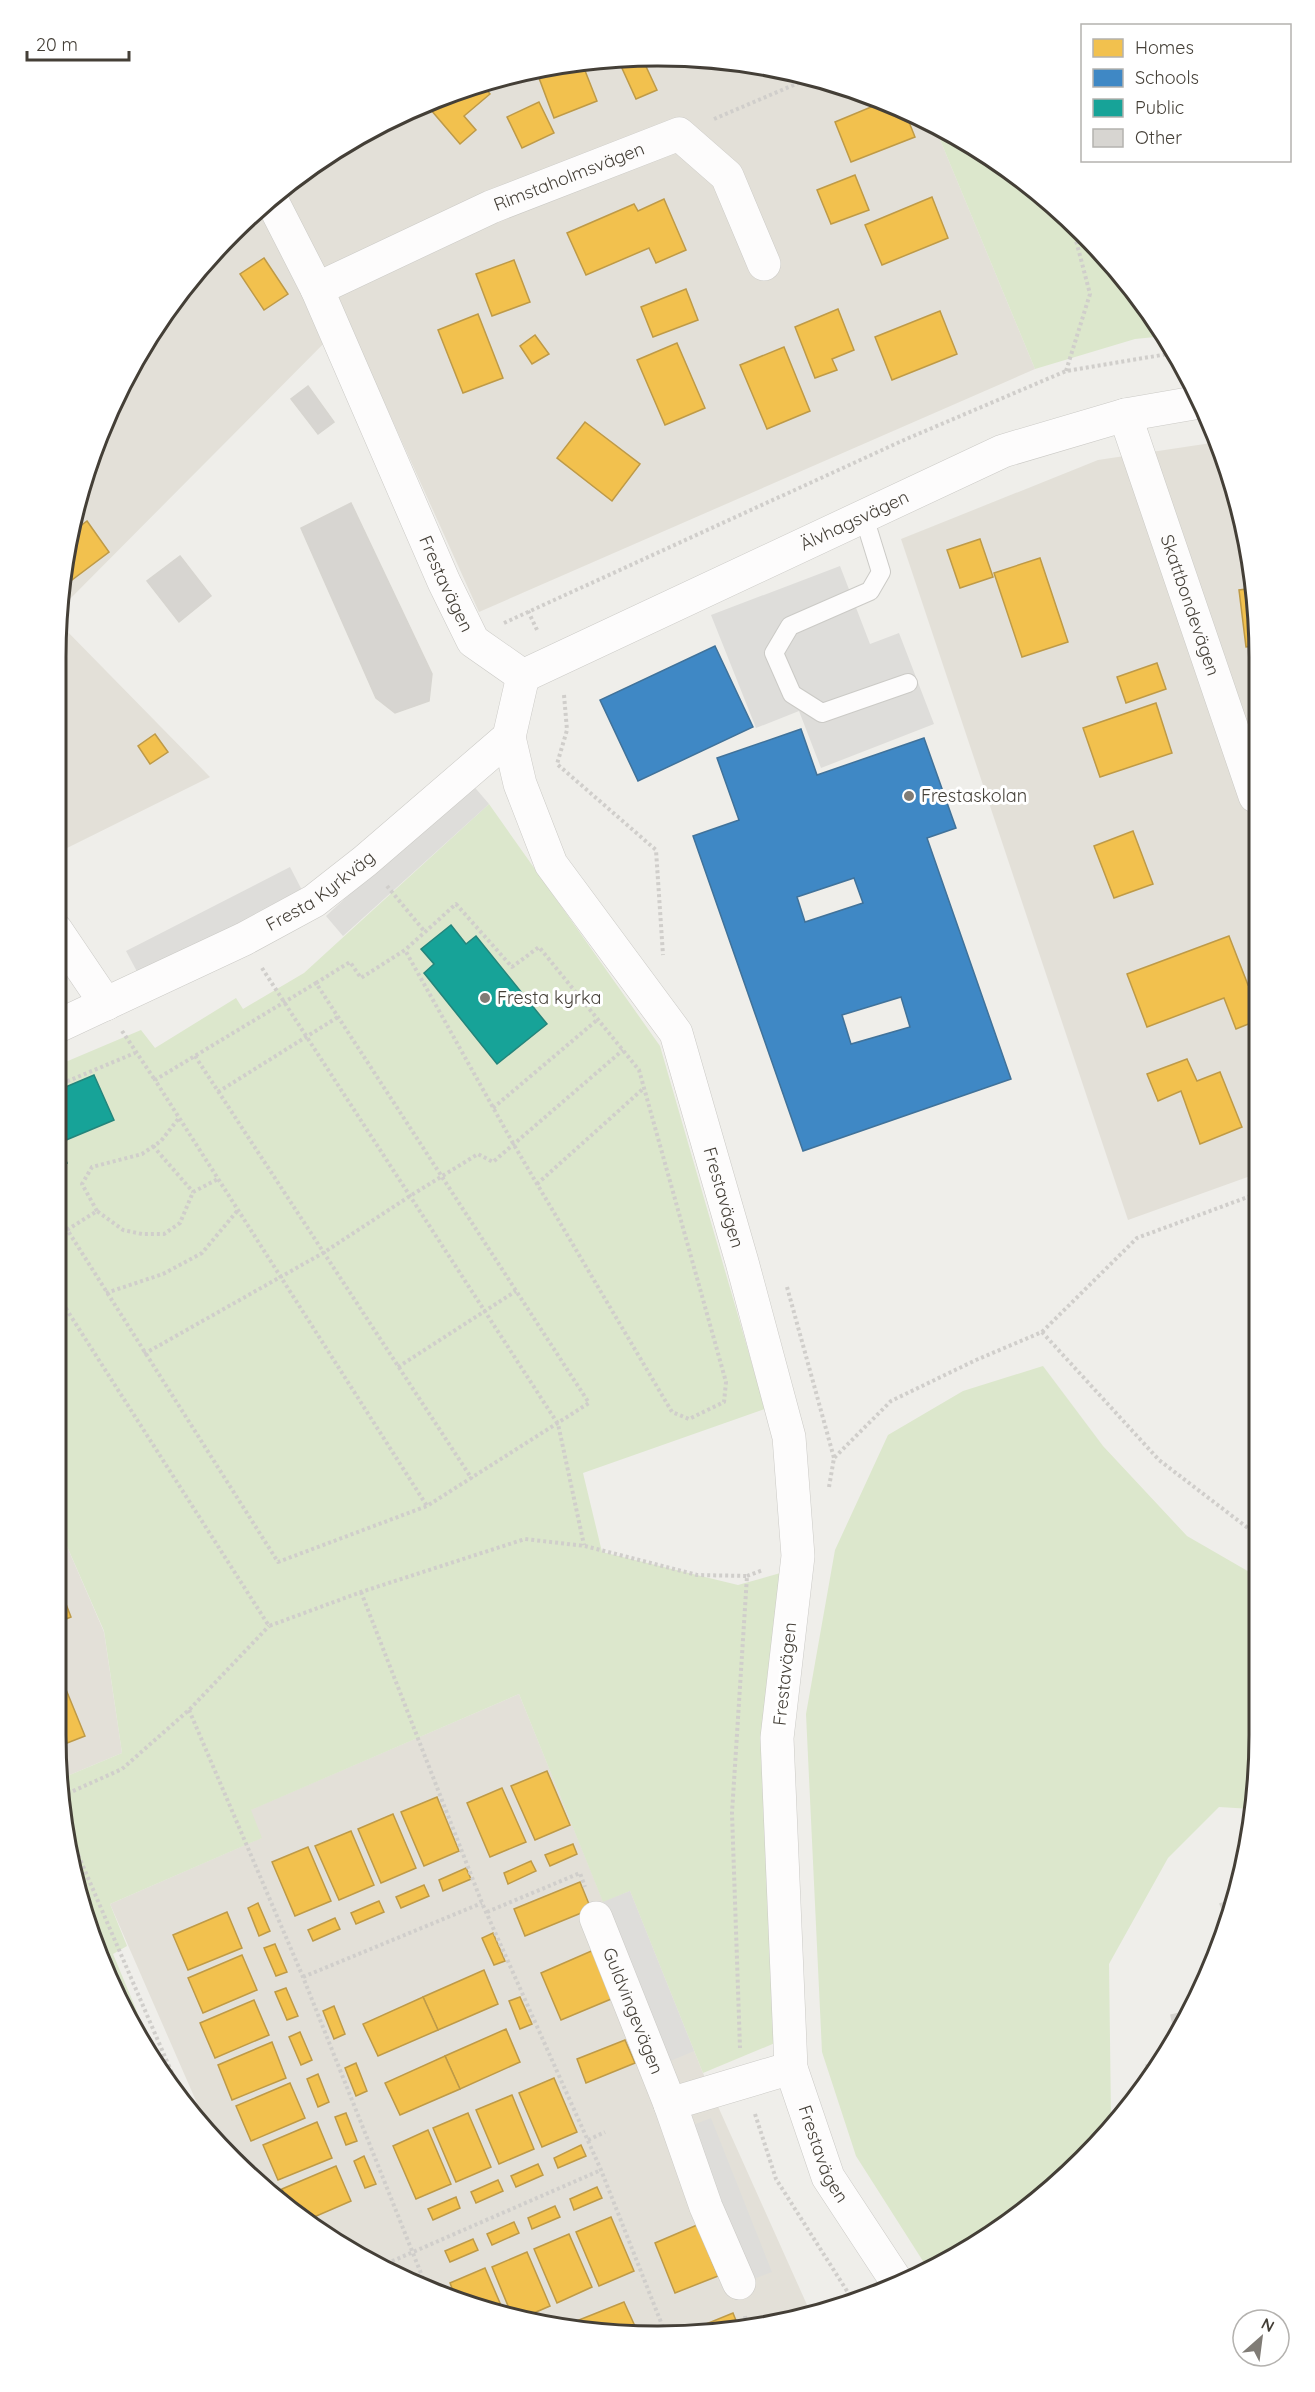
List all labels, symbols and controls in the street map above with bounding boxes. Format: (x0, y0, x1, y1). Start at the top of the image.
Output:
scale bar (27, 24, 129, 62)
legend (1081, 24, 1291, 162)
text: 20 m (36, 33, 78, 56)
text: Homes (1135, 36, 1194, 59)
text: Schools (1135, 66, 1199, 89)
text: Public (1135, 96, 1184, 119)
text: Other (1135, 126, 1182, 149)
street label: Rimstaholmsvägen (490, 137, 647, 216)
street label: Älvhagsvägen (796, 485, 912, 556)
street label: Skattbondevägen (1156, 531, 1225, 679)
street label: Frestavägen (414, 532, 479, 636)
place label: Frestaskolan (921, 784, 1027, 807)
marker: Frestaskolan (902, 789, 916, 803)
street label: Fresta Kyrkväg (262, 846, 380, 936)
place label: Fresta kyrka (497, 986, 601, 1009)
marker: Fresta kyrka (478, 991, 492, 1005)
street label: Frestavägen (698, 1144, 749, 1250)
street label: Frestavägen (768, 1621, 801, 1727)
street label: Guldvingevägen (598, 1944, 669, 2077)
street label: Frestavägen (793, 2102, 854, 2207)
north arrow (1231, 2308, 1291, 2368)
text: N (1258, 2313, 1278, 2336)

